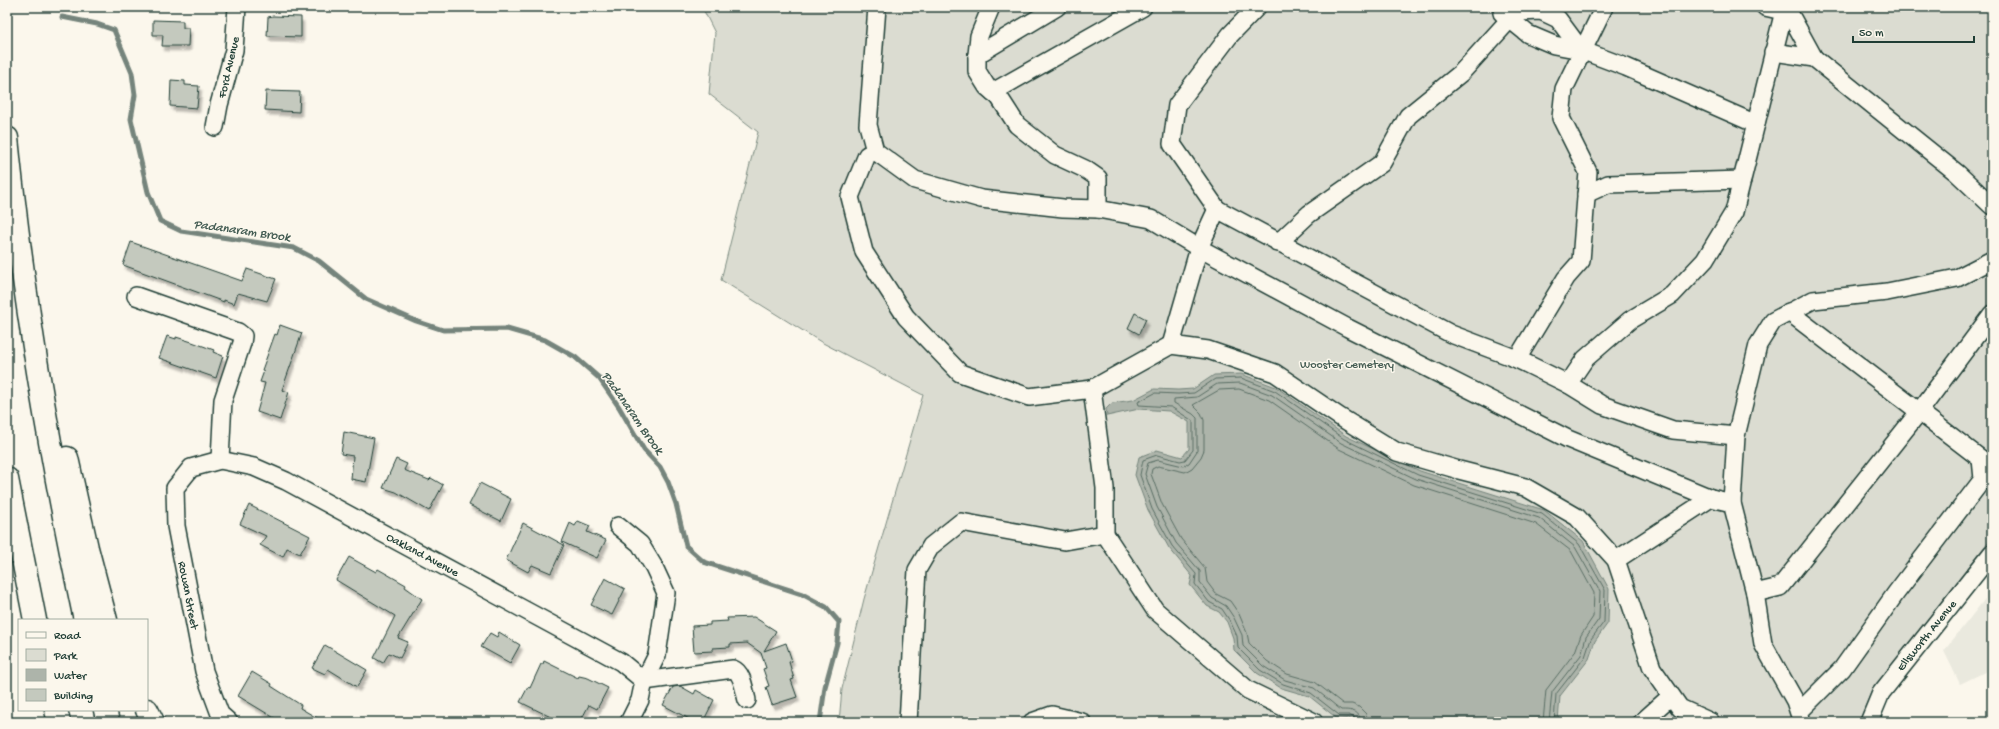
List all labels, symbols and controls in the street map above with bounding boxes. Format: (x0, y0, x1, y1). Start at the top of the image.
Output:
scale bar (1853, 18, 1974, 44)
text: 50 m (1859, 27, 1884, 41)
street label: Ford Avenue (216, 35, 244, 100)
water label: Padanaram Brook (192, 217, 292, 246)
park label: Wooster Cemetery (1300, 359, 1394, 373)
water label: Padanaram Brook (598, 369, 667, 459)
street label: Oakland Avenue (383, 531, 461, 581)
street label: Rowan Street (174, 560, 201, 632)
street label: Ellsworth Avenue (1895, 597, 1961, 675)
legend (18, 619, 148, 711)
text: Road (54, 630, 81, 644)
text: Park (53, 650, 79, 664)
text: Water (54, 670, 88, 684)
text: Building (53, 690, 93, 704)

